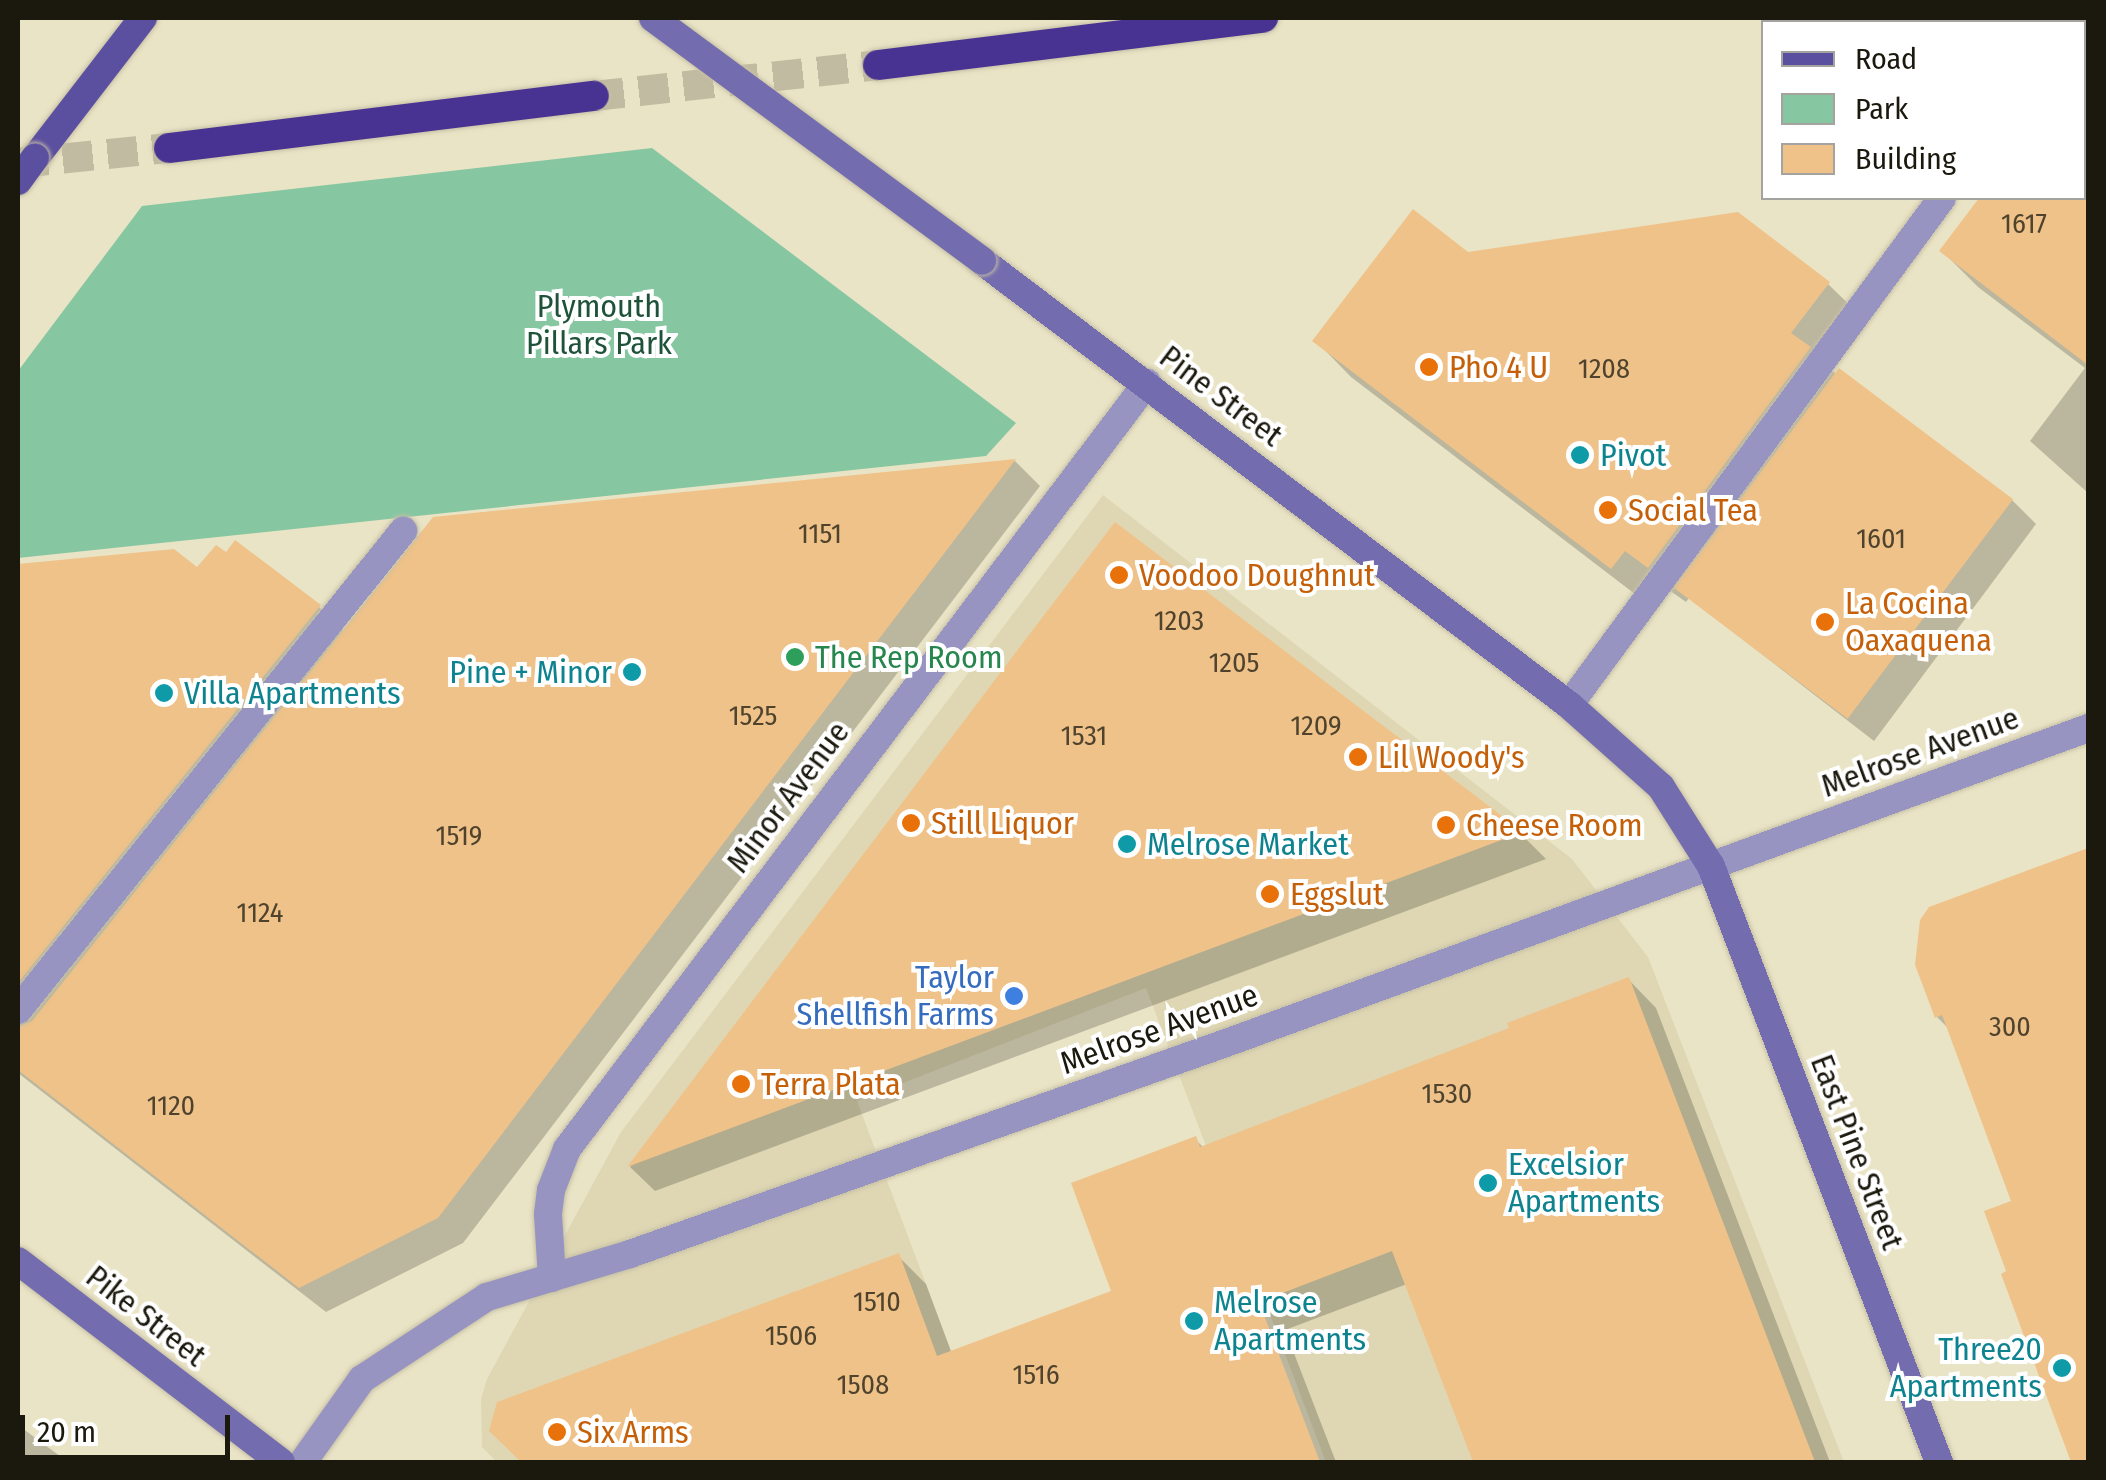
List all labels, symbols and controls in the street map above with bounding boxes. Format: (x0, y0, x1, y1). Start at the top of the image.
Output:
legend (1761, 20, 2086, 200)
text: Road (1855, 41, 1917, 77)
text: Park (1855, 91, 1908, 127)
text: Building (1855, 141, 1956, 177)
house number: 1617 (2001, 207, 2047, 241)
park label: Plymouth Pillars Park (526, 288, 672, 363)
street label: Pine Street (1152, 337, 1290, 455)
place label: Pho 4 U (1449, 348, 1548, 386)
house number: 1208 (1578, 352, 1630, 386)
marker: Pho 4 U (1418, 356, 1440, 378)
place label: Pivot (1600, 436, 1666, 474)
marker: Pivot (1569, 444, 1591, 466)
place label: Social Tea (1628, 491, 1758, 529)
marker: Social Tea (1597, 499, 1619, 521)
house number: 1151 (798, 517, 842, 551)
house number: 1601 (1856, 522, 1906, 556)
place label: Voodoo Doughnut (1139, 556, 1375, 594)
marker: Voodoo Doughnut (1108, 564, 1130, 586)
place label: La Cocina Oaxaquena (1845, 585, 1992, 660)
house number: 1203 (1154, 604, 1204, 638)
marker: La Cocina Oaxaquena (1814, 611, 1836, 633)
place label: The Rep Room (815, 638, 1003, 676)
marker: The Rep Room (784, 646, 806, 668)
house number: 1205 (1209, 646, 1259, 680)
place label: Pine + Minor (449, 653, 612, 691)
marker: Pine + Minor (621, 661, 643, 683)
place label: Villa Apartments (184, 674, 401, 712)
marker: Villa Apartments (153, 682, 175, 704)
house number: 1525 (729, 699, 777, 733)
street label: Melrose Avenue (1816, 699, 2024, 805)
house number: 1209 (1290, 709, 1342, 743)
street label: Minor Avenue (719, 714, 857, 880)
house number: 1531 (1061, 719, 1107, 753)
place label: Lil Woody's (1378, 738, 1525, 776)
marker: Lil Woody's (1347, 746, 1369, 768)
place label: Still Liquor (931, 804, 1074, 842)
place label: Cheese Room (1466, 806, 1643, 844)
marker: Still Liquor (900, 812, 922, 834)
marker: Cheese Room (1435, 814, 1457, 836)
house number: 1519 (436, 819, 482, 853)
place label: Melrose Market (1147, 825, 1349, 863)
marker: Melrose Market (1116, 833, 1138, 855)
place label: Eggslut (1290, 875, 1384, 913)
marker: Eggslut (1259, 883, 1281, 905)
house number: 1124 (237, 896, 283, 930)
place label: Taylor Shellfish Farms (797, 959, 994, 1034)
street label: Melrose Avenue (1055, 976, 1263, 1082)
marker: Taylor Shellfish Farms (1003, 985, 1025, 1007)
house number: 300 (1989, 1010, 2031, 1044)
street label: East Pine Street (1802, 1049, 1912, 1255)
place label: Terra Plata (761, 1065, 901, 1103)
marker: Terra Plata (730, 1073, 752, 1095)
house number: 1530 (1422, 1077, 1472, 1111)
house number: 1120 (147, 1089, 195, 1123)
place label: Excelsior Apartments (1508, 1146, 1660, 1221)
marker: Excelsior Apartments (1477, 1172, 1499, 1194)
street label: Pike Street (78, 1257, 214, 1375)
place label: Melrose Apartments (1214, 1284, 1366, 1359)
house number: 1510 (853, 1285, 901, 1319)
marker: Melrose Apartments (1183, 1310, 1205, 1332)
house number: 1506 (765, 1319, 817, 1353)
place label: Three20 Apartments (1890, 1331, 2042, 1406)
marker: Three20 Apartments (2051, 1357, 2073, 1379)
house number: 1516 (1012, 1358, 1060, 1392)
house number: 1508 (837, 1368, 889, 1402)
scale bar (25, 1395, 235, 1457)
place label: Six Arms (577, 1413, 689, 1451)
text: 20 m (37, 1414, 96, 1450)
marker: Six Arms (546, 1421, 568, 1443)

